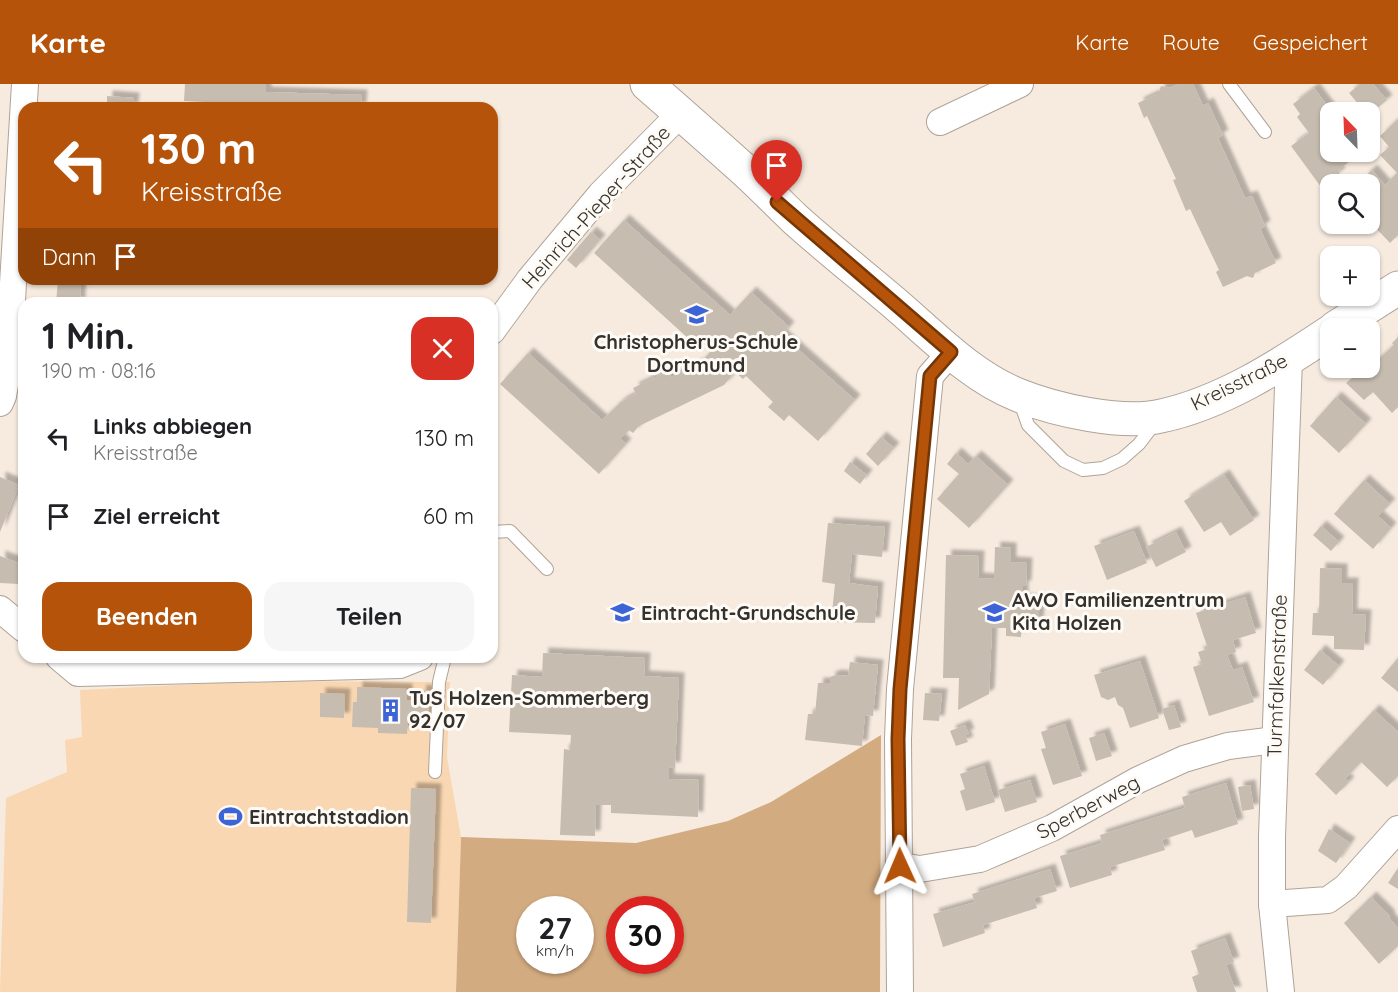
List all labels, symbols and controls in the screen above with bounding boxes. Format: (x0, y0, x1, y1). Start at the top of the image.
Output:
text: Karte (30, 25, 106, 60)
text: Karte (1075, 29, 1129, 55)
text: Route (1162, 29, 1220, 55)
text: Gespeichert (1253, 29, 1368, 55)
north arrow (1320, 102, 1380, 162)
map controls (1320, 102, 1380, 378)
street label: Heinrich-Pieper-Straße (516, 120, 675, 293)
text: 130 m (141, 122, 256, 175)
icon: left (42, 126, 120, 204)
pin (751, 140, 802, 202)
icon: arrive (760, 149, 793, 182)
text: Kreisstraße (141, 174, 282, 208)
button: search (1320, 174, 1380, 234)
icon: arrive (109, 240, 142, 273)
text: Dann (42, 243, 97, 271)
button: + (1320, 246, 1380, 306)
school or university icon: Christopherus-Schule Dortmund (683, 302, 709, 328)
text: 1 Min. (42, 313, 134, 358)
button: close (411, 317, 474, 380)
button: − (1320, 318, 1380, 378)
place label: Christopherus-Schule Dortmund (594, 329, 798, 377)
street label: Kreisstraße (1186, 347, 1291, 416)
text: 190 m · 08:16 (42, 358, 156, 383)
text: Links abbiegen (93, 412, 252, 440)
icon: left (42, 422, 75, 455)
text: 130 m (415, 424, 474, 452)
text: Kreisstraße (93, 440, 198, 465)
icon: arrive (42, 500, 75, 533)
text: Ziel erreicht (93, 502, 221, 530)
text: 60 m (423, 502, 474, 530)
button: Beenden (42, 582, 252, 651)
button: Teilen (264, 582, 474, 651)
place label: AWO Familienzentrum Kita Holzen (1012, 587, 1225, 635)
street label: Turmfalkenstraße (1261, 594, 1292, 758)
school or university icon: AWO Familienzentrum Kita Holzen (981, 599, 1007, 625)
school or university icon: Eintracht-Grundschule (610, 600, 636, 626)
place label: Eintracht-Grundschule (641, 600, 856, 625)
place label: TuS Holzen-Sommerberg 92/07 (409, 685, 649, 733)
building icon: TuS Holzen-Sommerberg 92/07 (378, 697, 404, 723)
street label: Sperberweg (1032, 769, 1144, 844)
sports icon: Eintrachtstadion (218, 804, 244, 830)
place label: Eintrachtstadion (249, 804, 409, 829)
position arrow (868, 834, 932, 898)
speed limit sign: 30 (606, 896, 684, 974)
text: 27 (538, 909, 572, 947)
text: km/h (536, 941, 574, 960)

